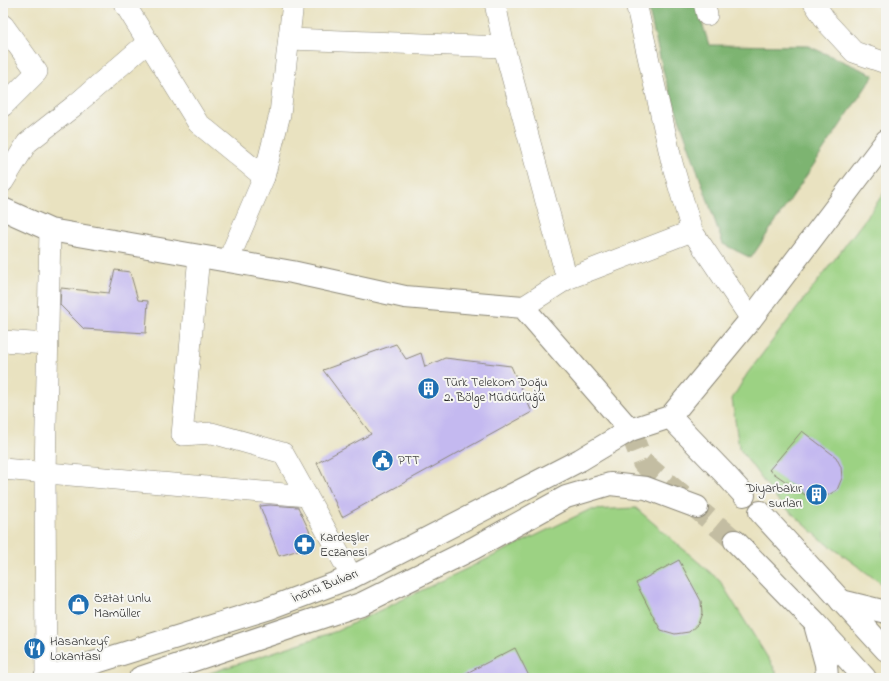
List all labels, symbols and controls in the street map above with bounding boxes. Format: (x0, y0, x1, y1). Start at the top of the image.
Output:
place label: Türk Telekom Doğu 2. Bölge Müdürlüğü (444, 373, 548, 408)
building icon: Türk Telekom Doğu 2. Bölge Müdürlüğü (416, 376, 442, 402)
public building icon: PTT (369, 447, 395, 473)
place label: PTT (398, 451, 420, 470)
place label: Diyarbakır surları (745, 479, 803, 513)
building icon: Diyarbakır surları (804, 482, 830, 508)
place label: Kardeşler Eczanesi (320, 528, 370, 562)
pharmacy icon: Kardeşler Eczanesi (292, 531, 318, 557)
street label: İnönü Bulvarı (289, 564, 361, 608)
place label: Öztat Unlu Mamüller (94, 589, 151, 623)
shop icon: Öztat Unlu Mamüller (65, 592, 91, 618)
place label: Hasankeyf Lokantası (50, 632, 110, 666)
restaurant icon: Hasankeyf Lokantası (22, 635, 48, 661)

